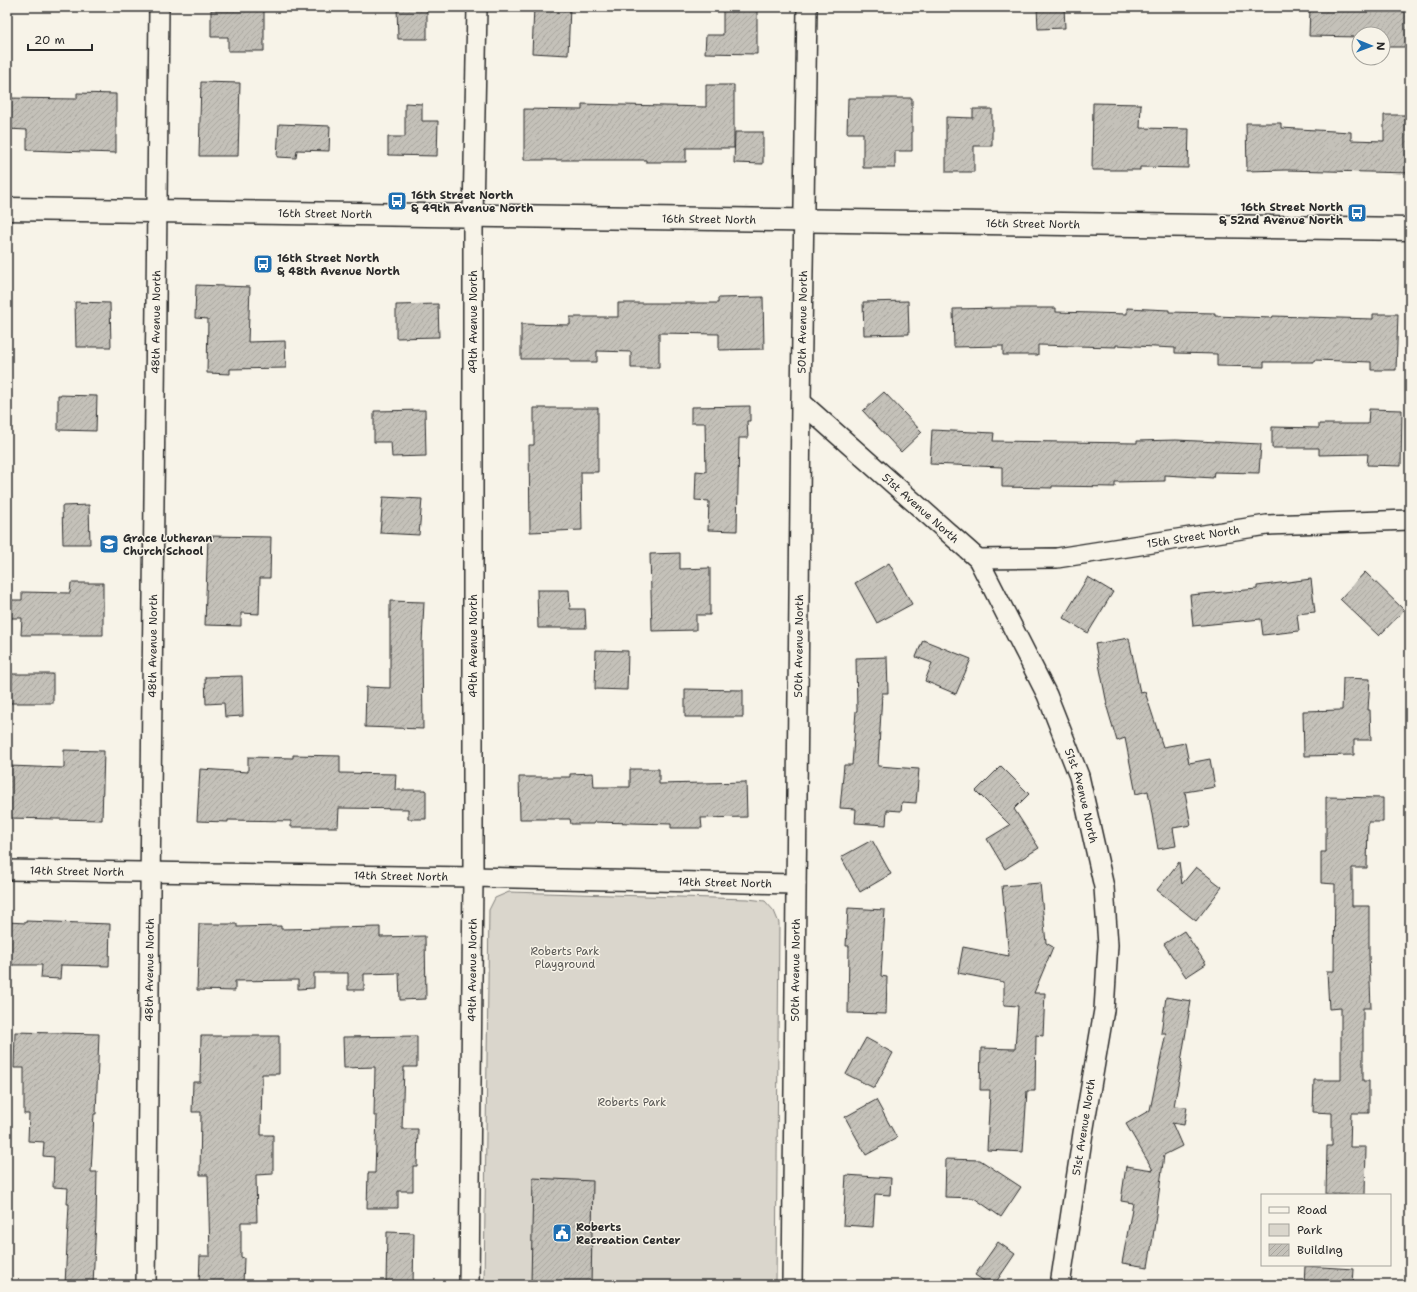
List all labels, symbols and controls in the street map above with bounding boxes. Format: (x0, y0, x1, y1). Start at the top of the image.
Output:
scale bar (28, 26, 92, 52)
north arrow (1351, 26, 1391, 66)
text: 20 m (34, 32, 65, 48)
text: N (1373, 42, 1388, 51)
place label: 16th Street North & 49th Avenue North (411, 188, 534, 216)
bus stop icon: 16th Street North & 49th Avenue North (386, 190, 408, 212)
place label: 16th Street North & 52nd Avenue North (1219, 200, 1344, 228)
bus stop icon: 16th Street North & 52nd Avenue North (1346, 202, 1368, 224)
street label: 16th Street North (278, 205, 372, 222)
street label: 16th Street North (662, 211, 756, 227)
street label: 16th Street North (986, 215, 1080, 232)
place label: 16th Street North & 48th Avenue North (277, 251, 401, 279)
bus stop icon: 16th Street North & 48th Avenue North (252, 253, 274, 275)
street label: 48th Avenue North (148, 270, 164, 374)
street label: 49th Avenue North (466, 270, 481, 374)
street label: 50th Avenue North (794, 270, 811, 374)
street label: 51st Avenue North (879, 470, 962, 546)
street label: 15th Street North (1146, 522, 1241, 551)
place label: Grace Lutheran Church School (123, 531, 213, 559)
school or university icon: Grace Lutheran Church School (98, 533, 120, 555)
street label: 48th Avenue North (144, 594, 161, 698)
street label: 49th Avenue North (466, 594, 481, 698)
street label: 50th Avenue North (790, 594, 807, 698)
street label: 51st Avenue North (1061, 746, 1101, 845)
street label: 14th Street North (30, 863, 124, 879)
street label: 14th Street North (354, 868, 448, 884)
street label: 14th Street North (678, 874, 772, 891)
street label: 48th Avenue North (141, 918, 157, 1022)
street label: 49th Avenue North (464, 918, 480, 1022)
street label: 50th Avenue North (787, 918, 803, 1022)
park label: Roberts Park Playground (531, 944, 599, 972)
street label: 51st Avenue North (1069, 1077, 1099, 1177)
park label: Roberts Park (598, 1095, 666, 1110)
legend (1261, 1194, 1391, 1266)
text: Road (1297, 1202, 1328, 1218)
place label: Roberts Recreation Center (576, 1220, 681, 1248)
public building icon: Roberts Recreation Center (551, 1222, 573, 1244)
text: Park (1297, 1222, 1323, 1238)
text: Building (1297, 1242, 1343, 1258)

